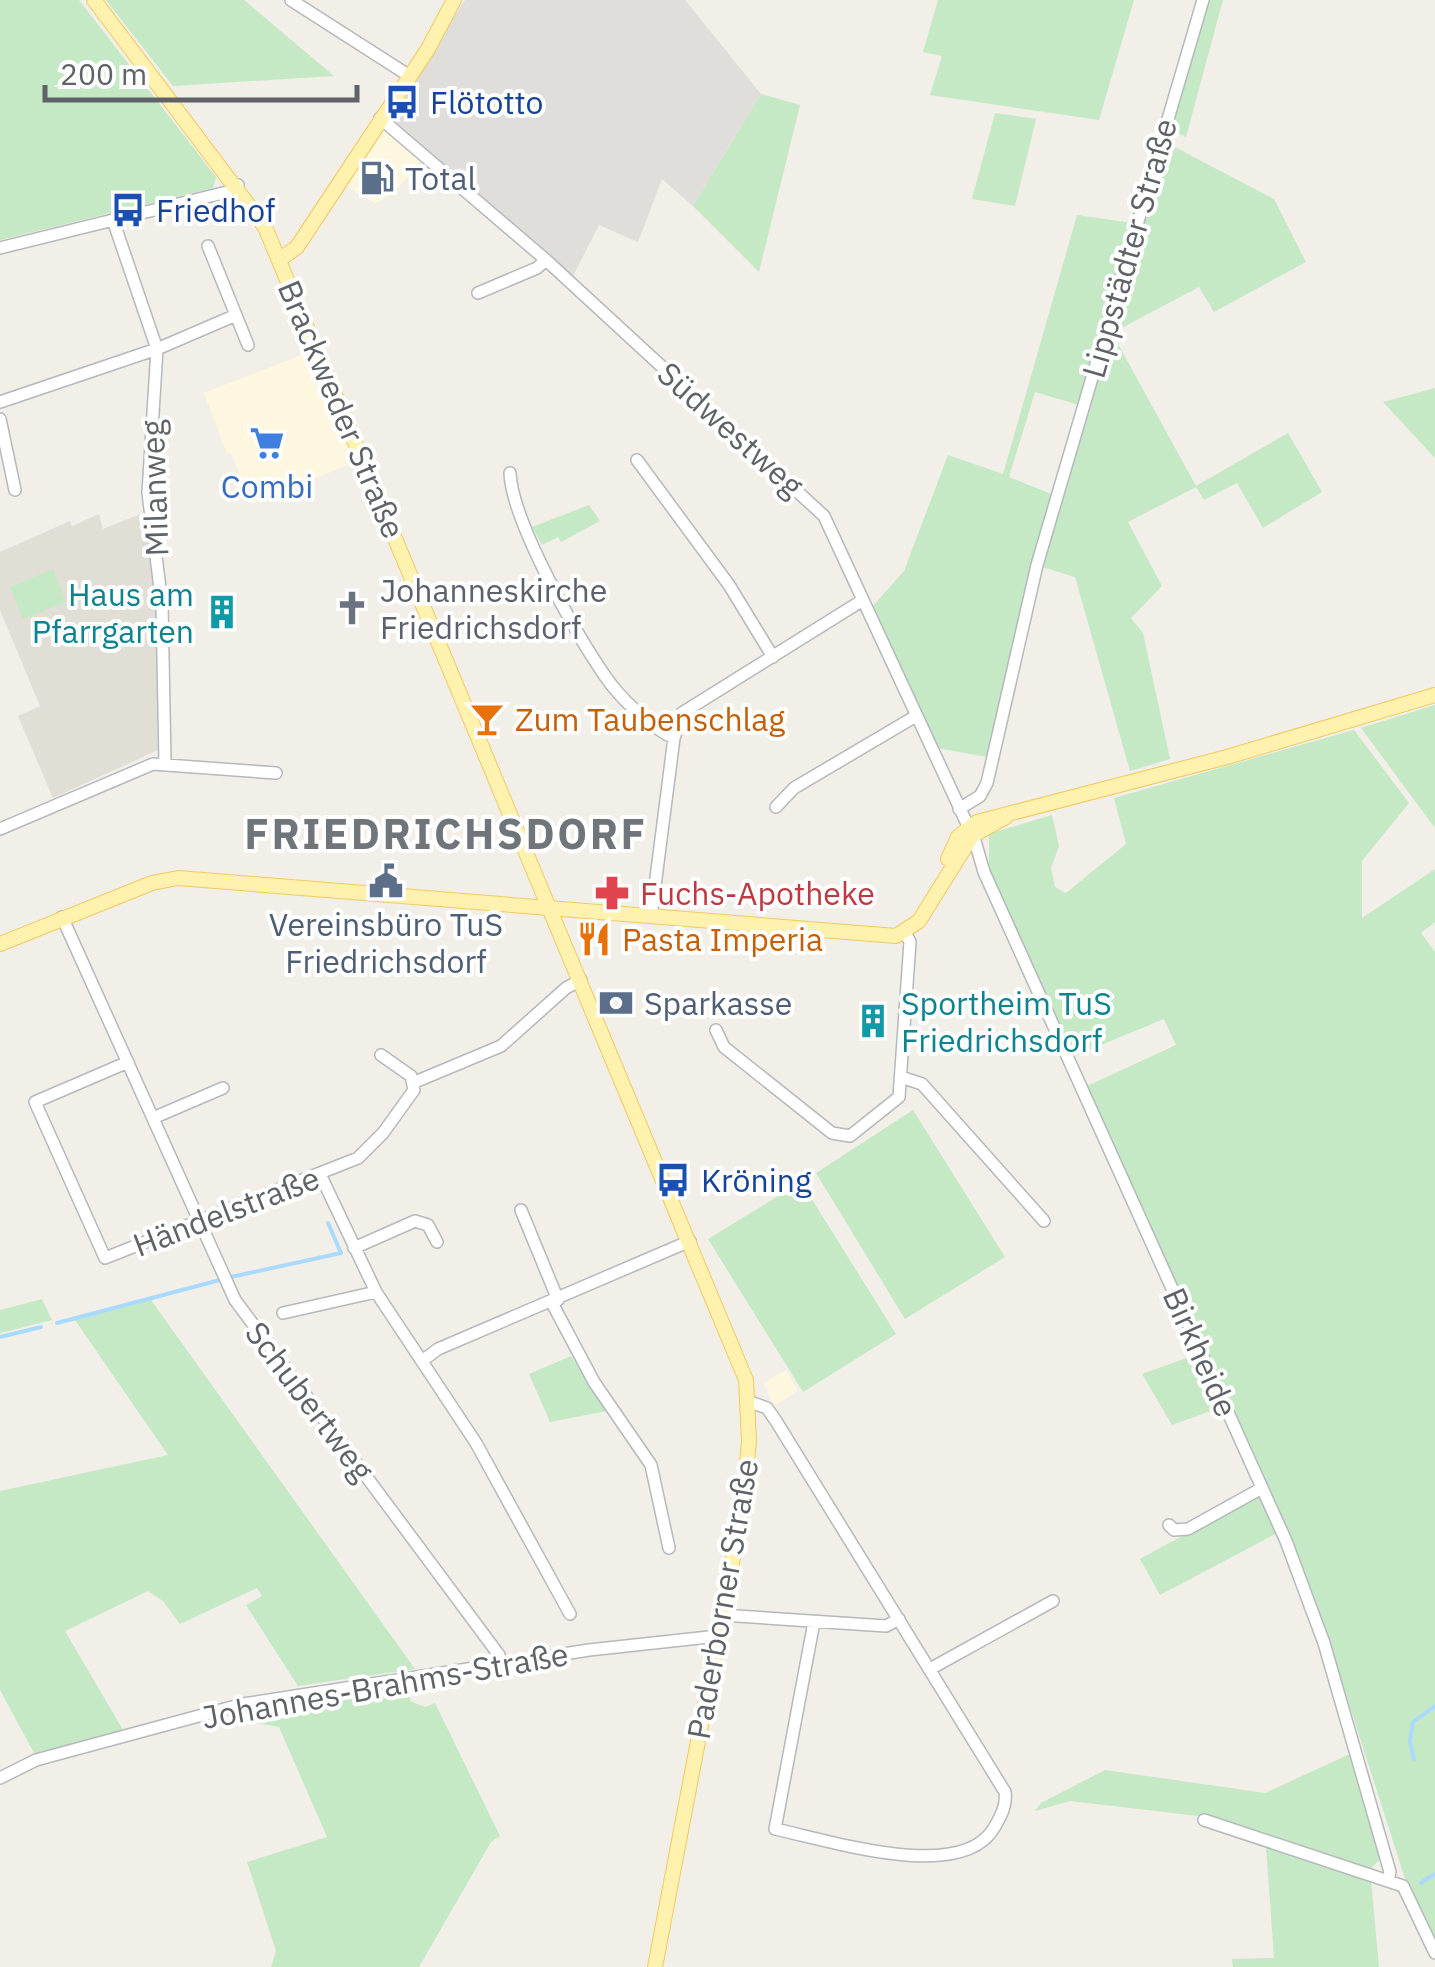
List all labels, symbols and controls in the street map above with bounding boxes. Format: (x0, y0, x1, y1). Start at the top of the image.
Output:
scale bar (45, 40, 358, 102)
text: 200 m (60, 54, 147, 93)
place label: Flötotto (430, 81, 544, 123)
bus stop icon: Flötotto (383, 83, 421, 121)
street label: Lippstädter Straße (1072, 113, 1186, 383)
place label: Total (405, 157, 476, 199)
fuel station icon: Total (358, 159, 396, 197)
place label: Friedhof (156, 189, 275, 231)
bus stop icon: Friedhof (109, 191, 147, 229)
street label: Brackweder Straße (269, 274, 415, 544)
street label: Südwestweg (649, 352, 813, 506)
street label: Milanweg (131, 419, 177, 557)
supermarket icon: Combi (248, 424, 286, 462)
place label: Combi (221, 465, 313, 507)
place label: Johanneskirche Friedrichsdorf (380, 569, 607, 648)
place label: Haus am Pfarrgarten (32, 573, 194, 652)
church icon: Johanneskirche Friedrichsdorf (333, 589, 371, 627)
building icon: Haus am Pfarrgarten (203, 593, 241, 631)
place label: Zum Taubenschlag (515, 698, 785, 740)
bar icon: Zum Taubenschlag (468, 700, 506, 738)
district label: FRIEDRICHSDORF (244, 806, 648, 861)
public building icon: Vereinsbüro TuS Friedrichsdorf (367, 862, 405, 900)
place label: Fuchs-Apotheke (640, 872, 875, 914)
pharmacy icon: Fuchs-Apotheke (593, 874, 631, 912)
place label: Vereinsbüro TuS Friedrichsdorf (269, 903, 503, 982)
place label: Pasta Imperia (622, 918, 823, 960)
restaurant icon: Pasta Imperia (575, 920, 613, 958)
place label: Sparkasse (644, 982, 792, 1024)
place label: Sportheim TuS Friedrichsdorf (901, 982, 1112, 1061)
bank icon: Sparkasse (597, 984, 635, 1022)
building icon: Sportheim TuS Friedrichsdorf (854, 1002, 892, 1040)
street label: Händelstraße (127, 1156, 325, 1266)
place label: Kröning (701, 1159, 812, 1201)
bus stop icon: Kröning (654, 1161, 692, 1199)
street label: Birkheide (1154, 1281, 1248, 1423)
street label: Schubertweg (236, 1313, 384, 1489)
street label: Paderborner Straße (677, 1456, 767, 1742)
street label: Johannes-Brahms-Straße (199, 1632, 571, 1738)

